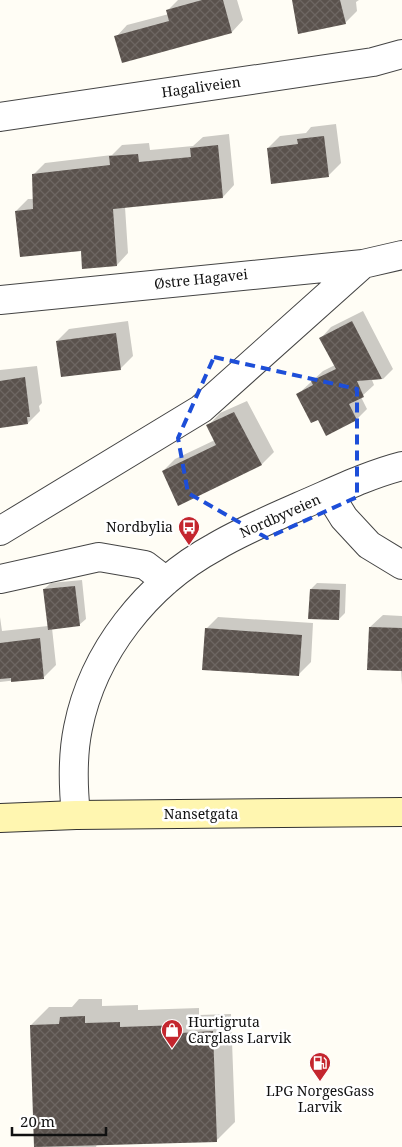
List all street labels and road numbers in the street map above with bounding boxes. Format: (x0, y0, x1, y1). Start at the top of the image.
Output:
street label: Hagaliveien (160, 72, 242, 101)
street label: Østre Hagavei (153, 264, 249, 293)
street label: Nordbyveien (236, 489, 323, 542)
street label: Nansetgata (164, 804, 238, 823)

